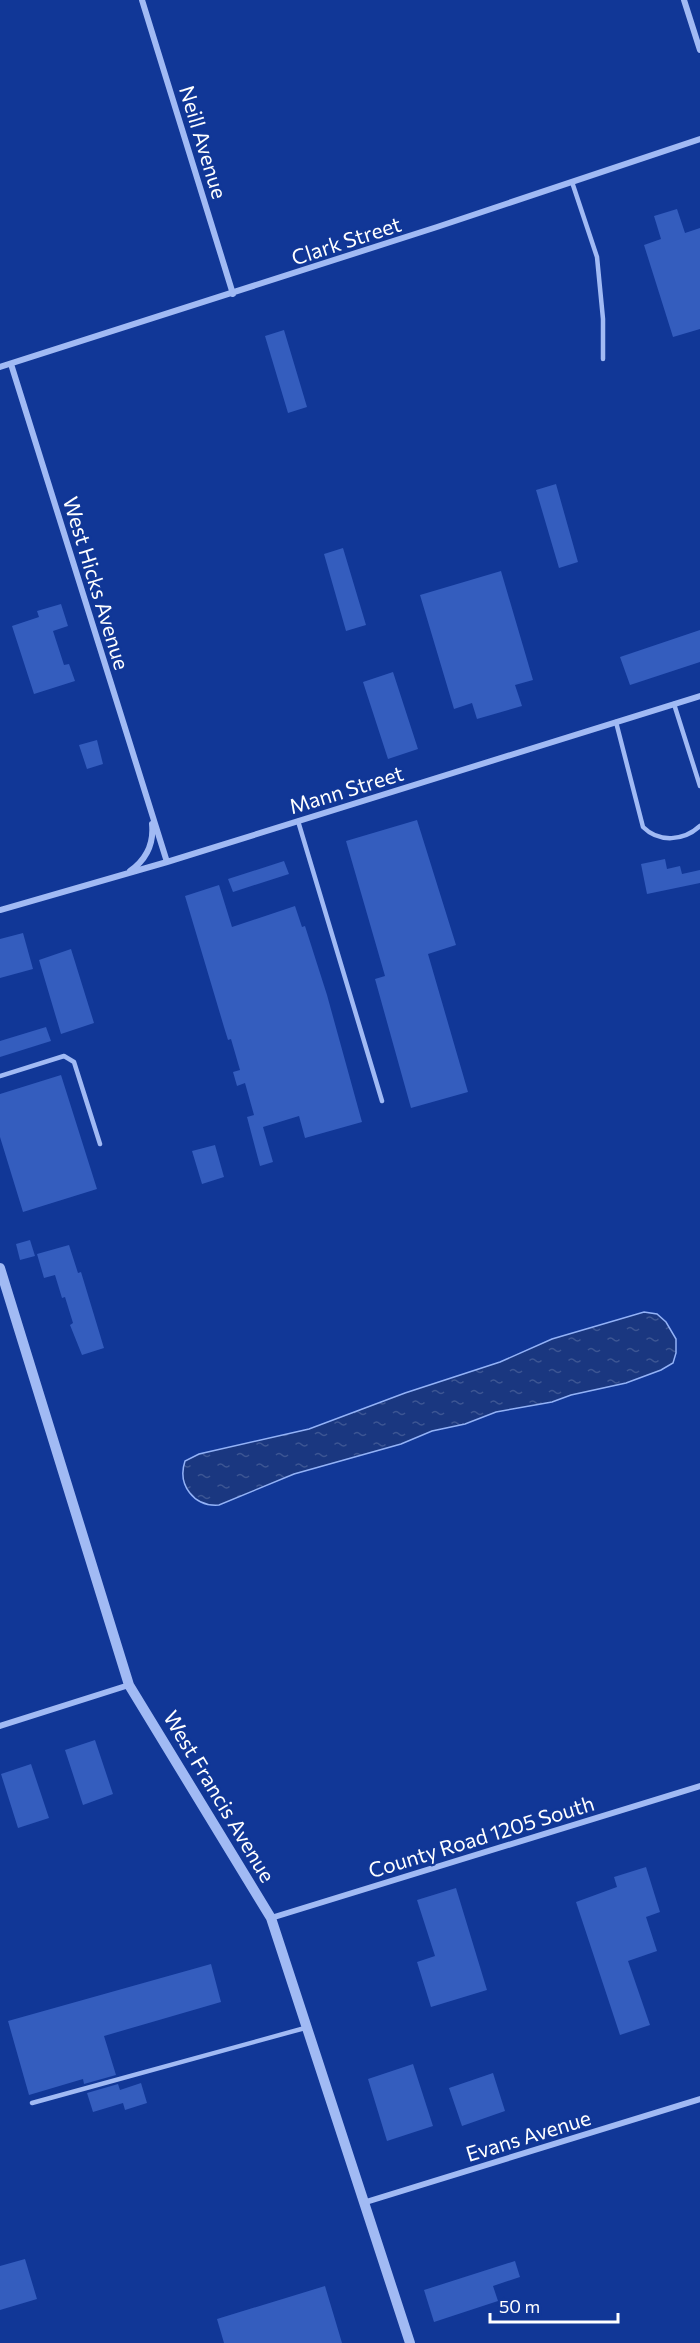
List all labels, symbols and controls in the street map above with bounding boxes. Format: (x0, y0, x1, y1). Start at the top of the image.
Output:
street label: Neill Avenue (175, 82, 233, 202)
street label: Clark Street (288, 211, 404, 269)
street label: West Hicks Avenue (59, 493, 135, 673)
street label: Mann Street (286, 760, 406, 818)
street label: West Francis Avenue (159, 1706, 281, 1886)
street label: County Road 1205 South (365, 1790, 597, 1882)
street label: Evans Avenue (463, 2104, 593, 2166)
scale bar (490, 2286, 618, 2324)
text: 50 m (499, 2295, 540, 2317)

